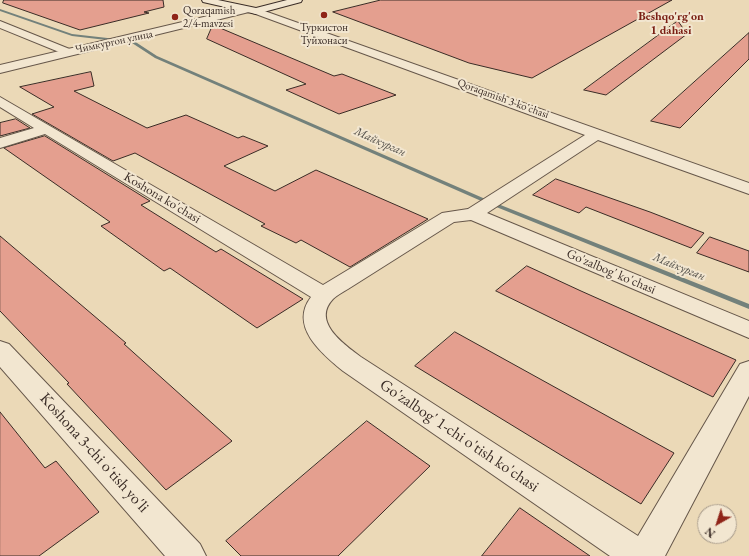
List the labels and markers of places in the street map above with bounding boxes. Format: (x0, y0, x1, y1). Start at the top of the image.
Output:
place label: Qoraqamish 2/4-mavzesi (183, 4, 235, 30)
marker: Туркистон Туйхонаси (319, 10, 329, 20)
marker: Qoraqamish 2/4-mavzesi (170, 12, 180, 22)
place label: Туркистон Туйхонаси (300, 21, 348, 47)

